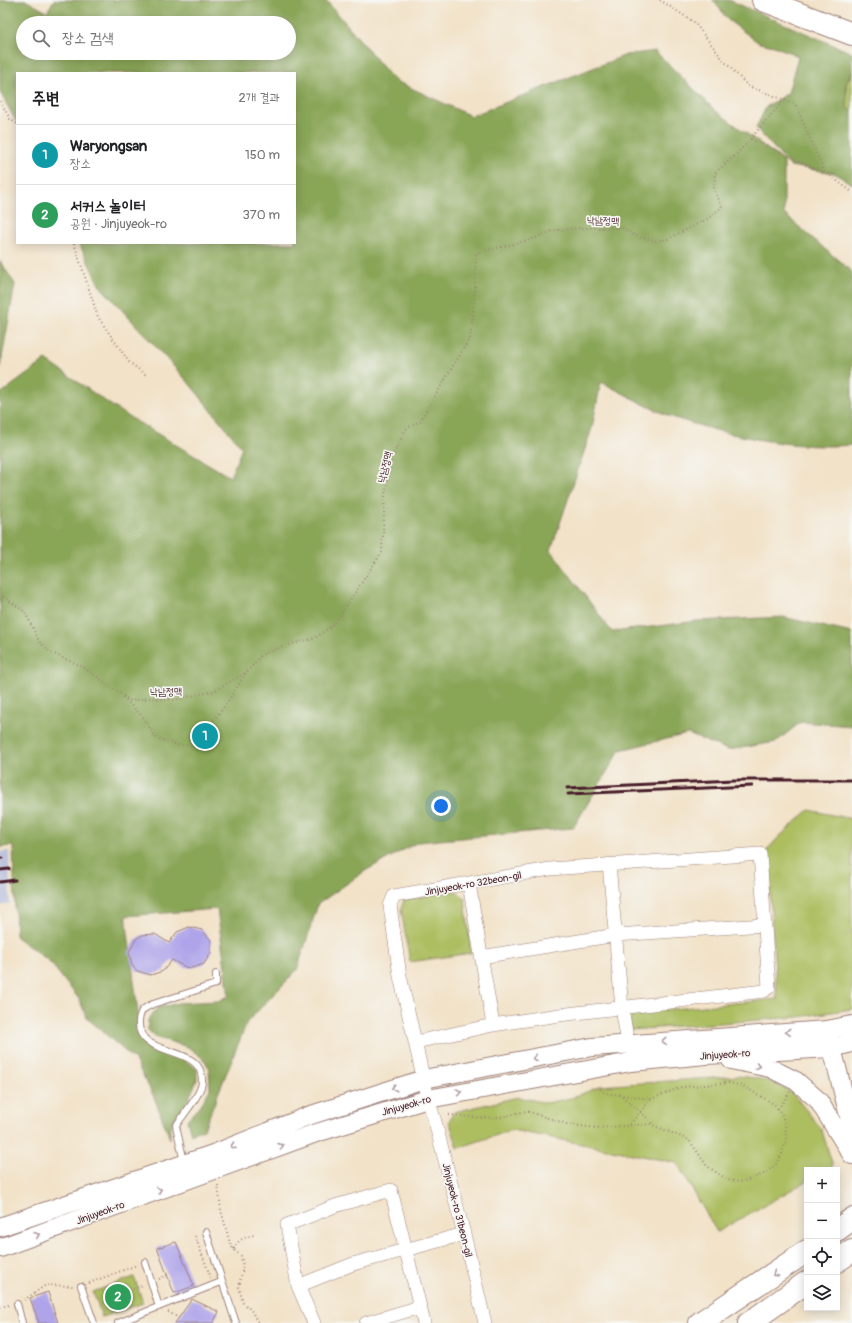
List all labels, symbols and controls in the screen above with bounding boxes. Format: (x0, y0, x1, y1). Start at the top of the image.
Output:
search box (16, 16, 296, 60)
icon: search (30, 27, 52, 49)
text: 장소 검색 (62, 29, 114, 48)
text: 주변 (32, 88, 59, 109)
text: 2개 결과 (239, 90, 280, 106)
text: Waryongsan (70, 137, 147, 156)
text: 1 (42, 147, 48, 163)
text: 150 m (245, 147, 280, 163)
text: 장소 (70, 156, 91, 172)
text: 서커스 놀이터 (70, 197, 146, 216)
text: 2 (41, 207, 49, 223)
text: 370 m (243, 207, 280, 223)
street label: 낙남정맥 (587, 214, 619, 228)
text: 공원 · Jinjuyeok-ro (70, 216, 167, 232)
street label: 낙남정맥 (375, 450, 395, 484)
street label: 낙남정맥 (150, 686, 182, 698)
pin: 1 (192, 721, 218, 751)
your location (431, 796, 451, 816)
street label: Jinjuyeok-ro 32beon-gil (424, 870, 523, 898)
one-way arrow (785, 1028, 791, 1037)
one-way arrow (661, 1037, 667, 1046)
street label: Jinjuyeok-ro (699, 1047, 752, 1063)
one-way arrow (532, 1053, 538, 1062)
one-way arrow (755, 1061, 761, 1069)
one-way arrow (391, 1083, 398, 1092)
one-way arrow (456, 1088, 462, 1097)
street label: Jinjuyeok-ro (380, 1093, 433, 1119)
one-way arrow (229, 1141, 236, 1149)
one-way arrow (277, 1142, 284, 1151)
street label: Jinjuyeok-ro 31beon-gil (439, 1162, 475, 1259)
map controls (804, 1167, 840, 1311)
button: + (804, 1167, 840, 1203)
one-way arrow (155, 1187, 162, 1195)
street label: Jinjuyeok-ro (74, 1198, 127, 1227)
button: − (804, 1203, 840, 1239)
one-way arrow (33, 1231, 40, 1240)
button: locate (804, 1239, 840, 1275)
one-way arrow (772, 1269, 779, 1277)
button: layers (804, 1275, 840, 1311)
pin: 2 (105, 1282, 131, 1312)

